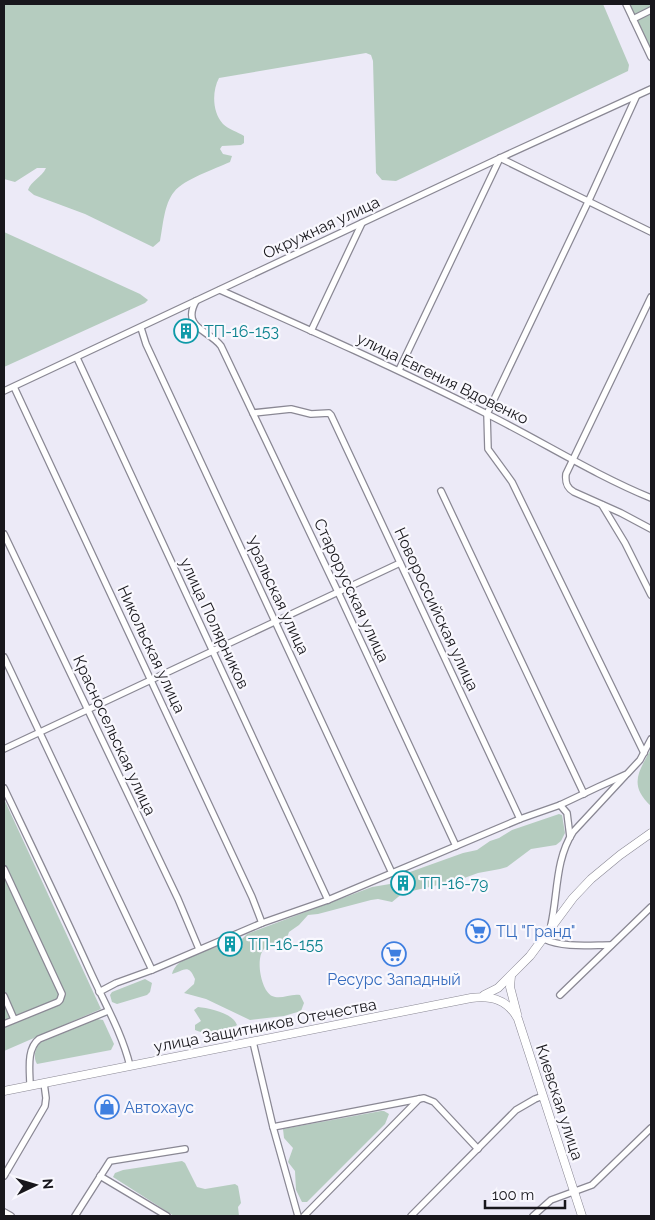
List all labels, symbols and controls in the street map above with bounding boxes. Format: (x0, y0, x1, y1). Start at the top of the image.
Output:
street label: Окружная улица (260, 192, 383, 263)
building icon: ТП-16-153 (173, 318, 199, 344)
place label: ТП-16-153 (204, 322, 279, 341)
street label: улица Евгения Вдовенко (354, 329, 532, 428)
street label: Старорусская улица (310, 515, 393, 665)
street label: Новороссийская улица (390, 524, 483, 694)
street label: Уральская улица (242, 533, 313, 657)
street label: улица Полярников (176, 555, 253, 692)
street label: Никольская улица (114, 582, 189, 716)
street label: Красносельская улица (69, 652, 160, 818)
building icon: ТП-16-79 (390, 870, 416, 896)
place label: ТП-16-79 (420, 874, 488, 893)
supermarket icon: ТЦ "Гранд" (465, 918, 491, 944)
place label: ТЦ "Гранд" (496, 922, 575, 941)
building icon: ТП-16-155 (217, 931, 243, 957)
place label: ТП-16-155 (248, 935, 324, 954)
supermarket icon: Ресурс Западный (381, 941, 407, 967)
place label: Ресурс Западный (327, 970, 461, 989)
street label: улица Защитников Отечества (152, 995, 378, 1056)
street label: Киевская улица (532, 1042, 587, 1162)
shop icon: Автохаус (94, 1094, 120, 1120)
place label: Автохаус (124, 1098, 194, 1117)
north arrow (10, 1160, 60, 1210)
text: N (40, 1178, 56, 1190)
scale bar (485, 1178, 565, 1210)
text: 100 m (492, 1186, 534, 1204)

